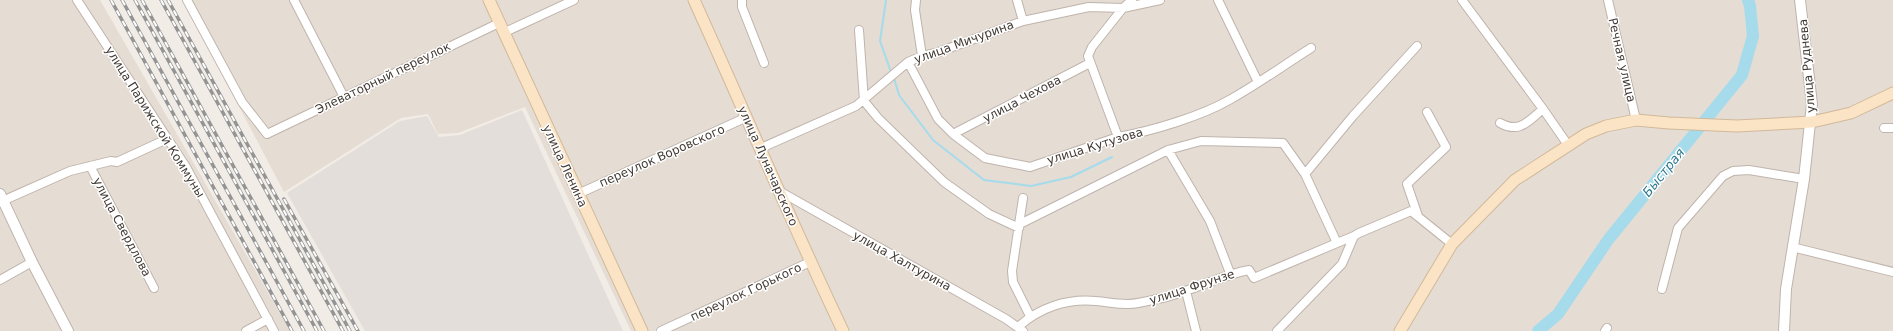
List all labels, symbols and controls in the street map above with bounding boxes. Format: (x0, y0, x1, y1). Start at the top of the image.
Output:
street label: улица Мичурина (912, 17, 1016, 67)
street label: Речная улица (1606, 17, 1638, 103)
street label: улица Руднева (1796, 18, 1818, 114)
street label: Элеваторный переулок (313, 39, 453, 117)
street label: улица Парижской Коммуны (103, 44, 207, 200)
street label: улица Чехова (981, 73, 1063, 125)
street label: улица Луначарского (735, 104, 801, 228)
street label: переулок Воровского (597, 122, 727, 190)
street label: улица Ленина (540, 123, 590, 209)
street label: улица Кутузова (1045, 125, 1145, 167)
water label: Быстрая (1639, 145, 1688, 200)
street label: улица Свердлова (90, 175, 154, 279)
street label: улица Халтурина (851, 228, 953, 294)
street label: переулок Горького (688, 260, 804, 324)
street label: улица Фрунзе (1148, 267, 1236, 307)

